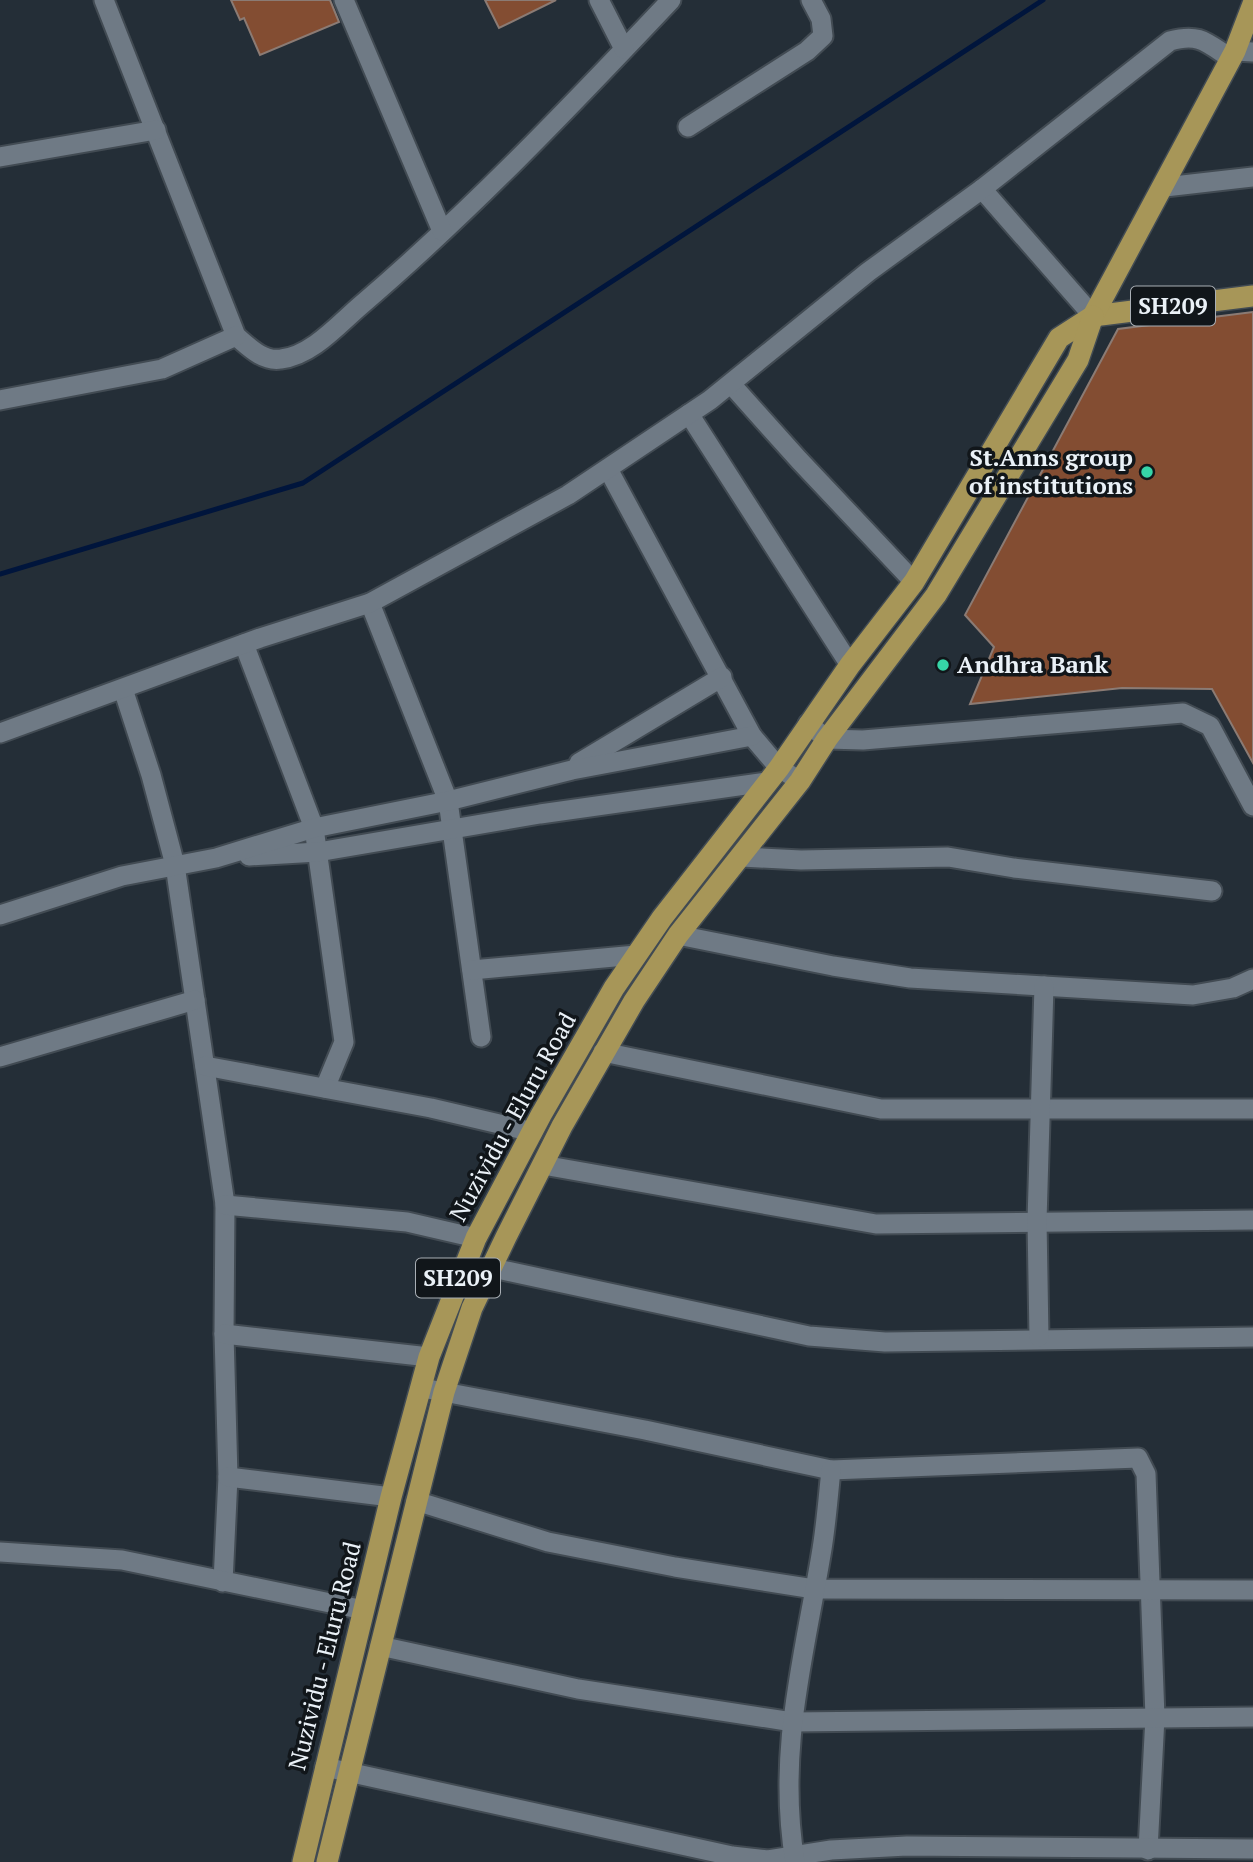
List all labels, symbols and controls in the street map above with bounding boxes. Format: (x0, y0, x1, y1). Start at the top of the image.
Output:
road number: SH209 (1131, 286, 1215, 326)
place label: St.Anns group of institutions (969, 441, 1133, 501)
marker: St.Anns group of institutions (1139, 464, 1155, 480)
place label: Andhra Bank (957, 648, 1108, 680)
marker: Andhra Bank (935, 657, 951, 673)
street label: Nuzividu - Eluru Road (441, 1006, 583, 1227)
road number: SH209 (416, 1259, 500, 1298)
street label: Nuzividu - Eluru Road (280, 1538, 368, 1773)

